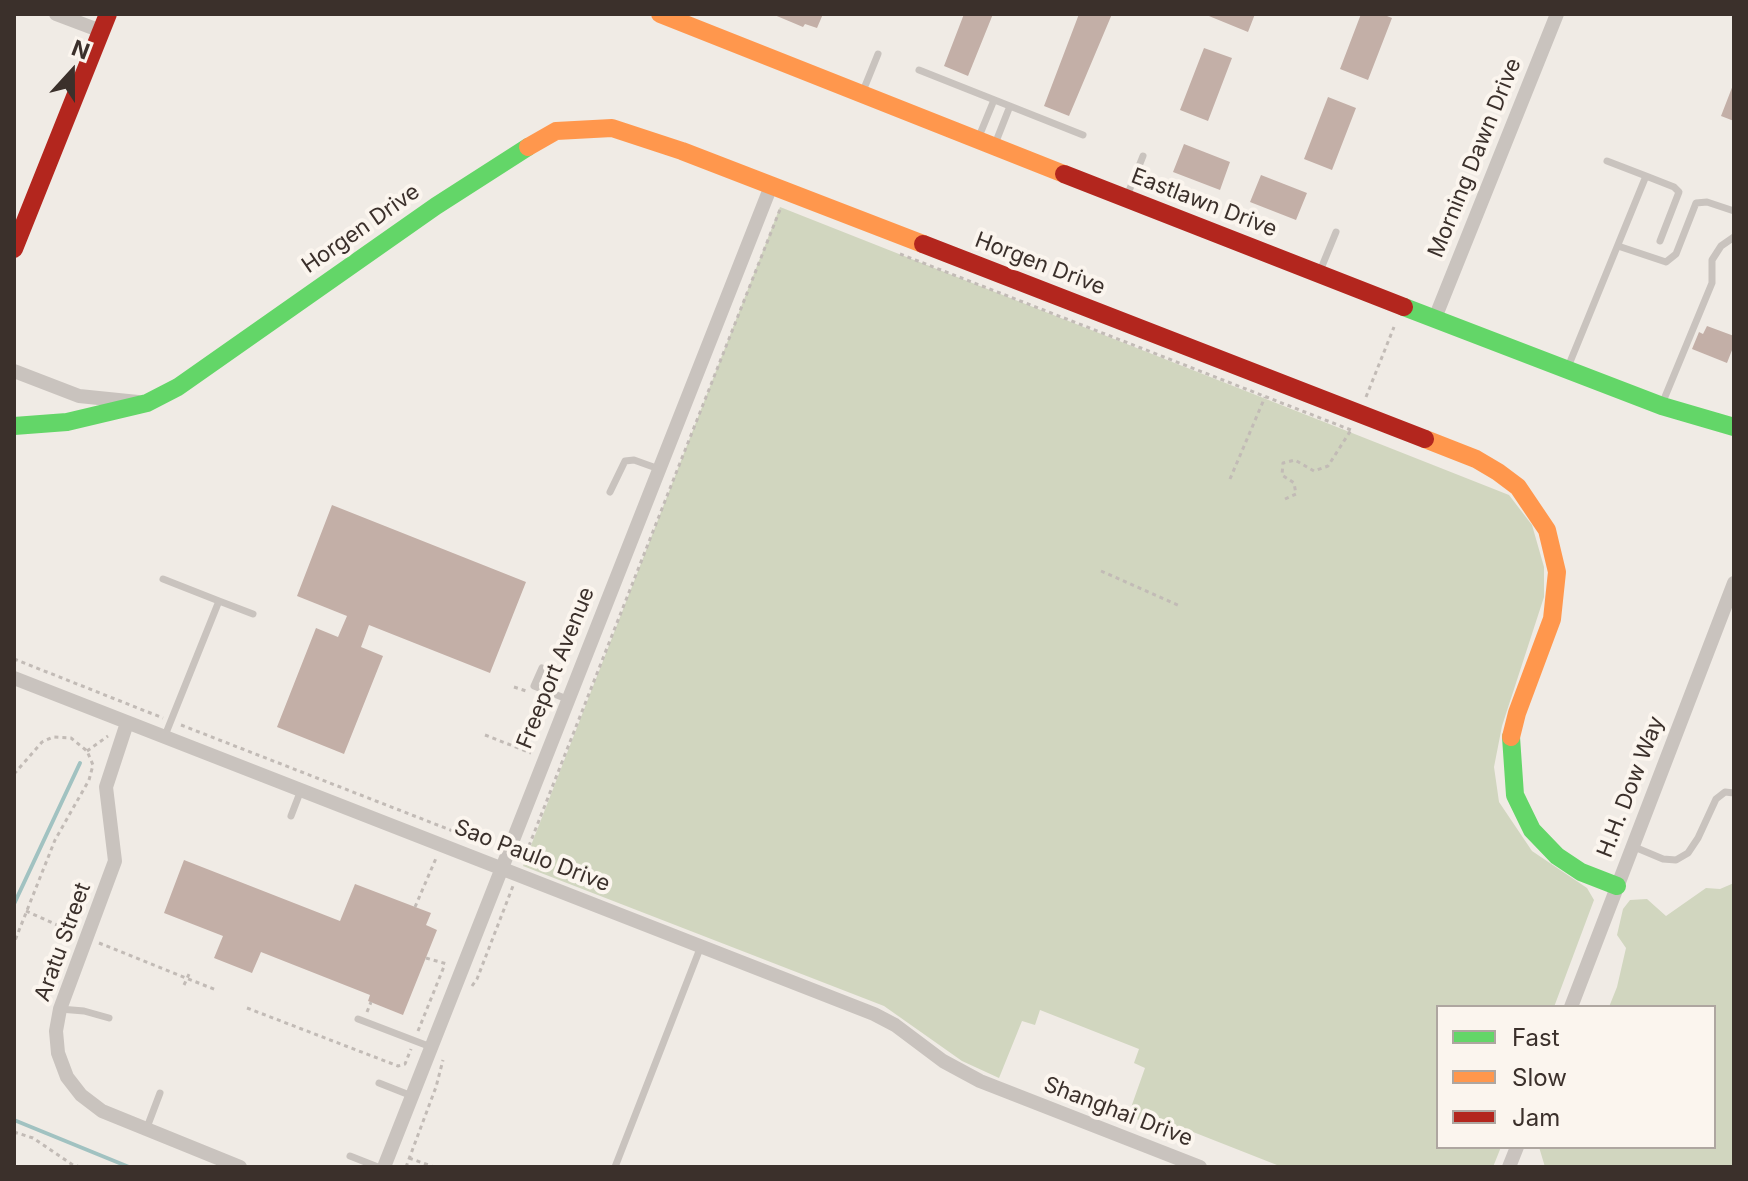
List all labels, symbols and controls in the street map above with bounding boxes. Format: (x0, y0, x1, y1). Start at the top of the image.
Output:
north arrow (32, 32, 112, 112)
text: N (68, 34, 93, 65)
street label: Morning Dawn Drive (1423, 54, 1527, 262)
street label: Eastlawn Drive (1127, 163, 1281, 243)
street label: Horgen Drive (297, 179, 425, 279)
street label: Horgen Drive (971, 227, 1109, 301)
street label: Freeport Avenue (512, 583, 600, 753)
street label: H.H. Dow Way (1592, 713, 1670, 861)
street label: Sao Paulo Drive (450, 814, 614, 898)
street label: Aratu Street (29, 879, 97, 1005)
legend (1436, 1005, 1716, 1149)
text: Fast (1512, 1023, 1560, 1052)
text: Slow (1512, 1063, 1567, 1092)
street label: Shanghai Drive (1040, 1071, 1196, 1153)
text: Jam (1512, 1103, 1560, 1132)

